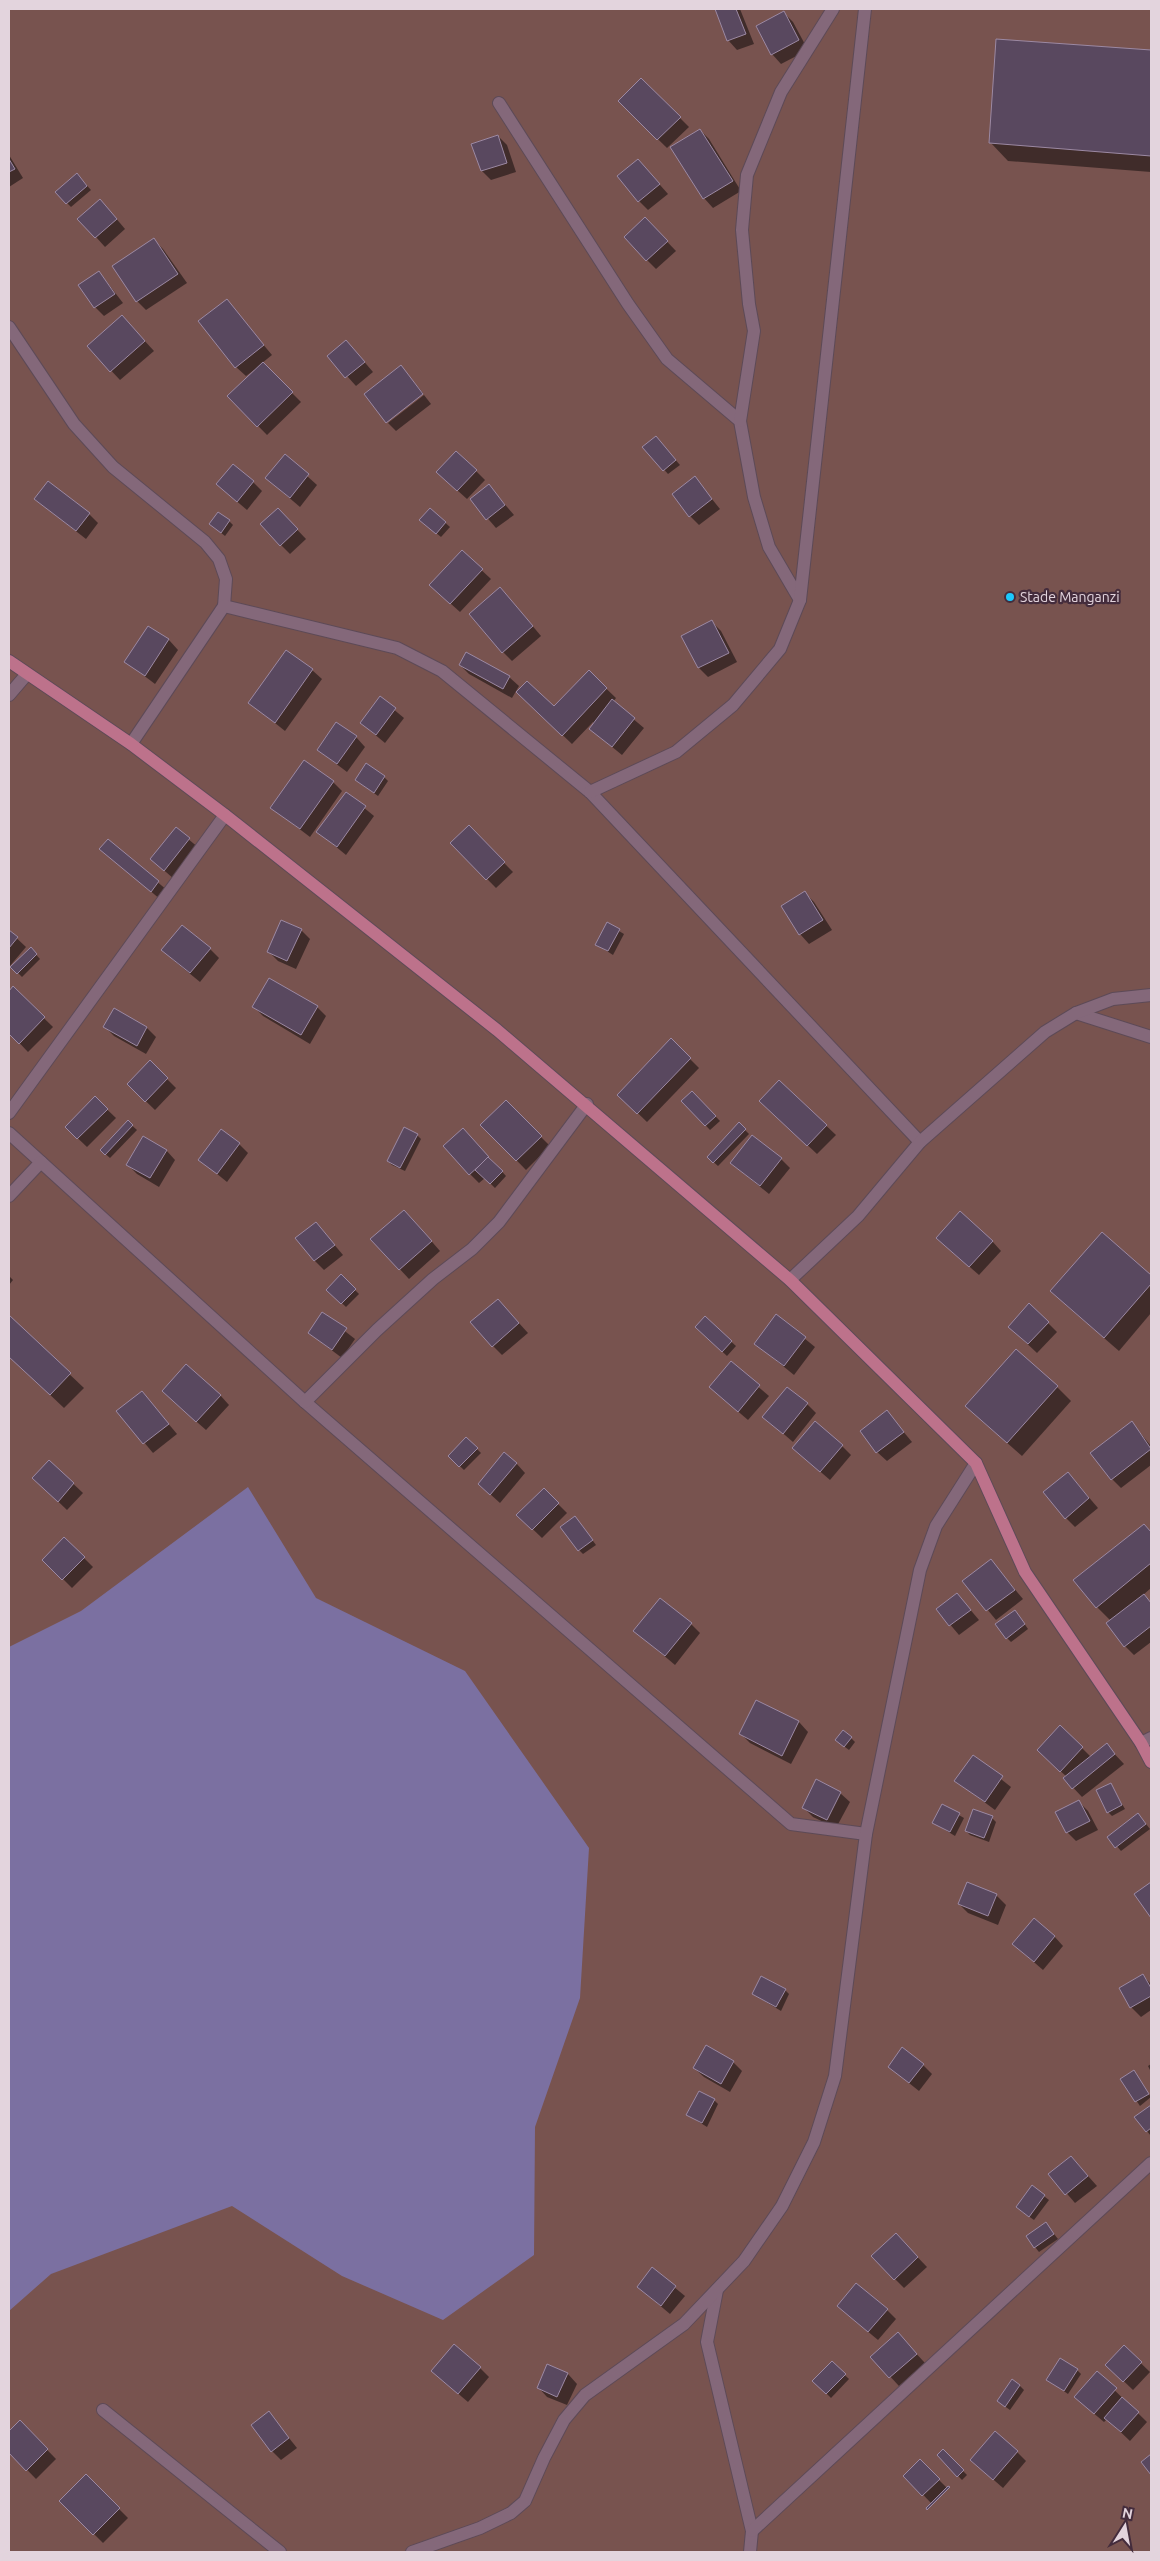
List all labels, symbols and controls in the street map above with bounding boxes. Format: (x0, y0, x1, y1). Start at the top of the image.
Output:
place label: Stade Manganzi (1020, 589, 1120, 605)
marker: Stade Manganzi (1004, 591, 1016, 603)
north arrow (1100, 2501, 1150, 2551)
text: N (1121, 2504, 1134, 2522)

